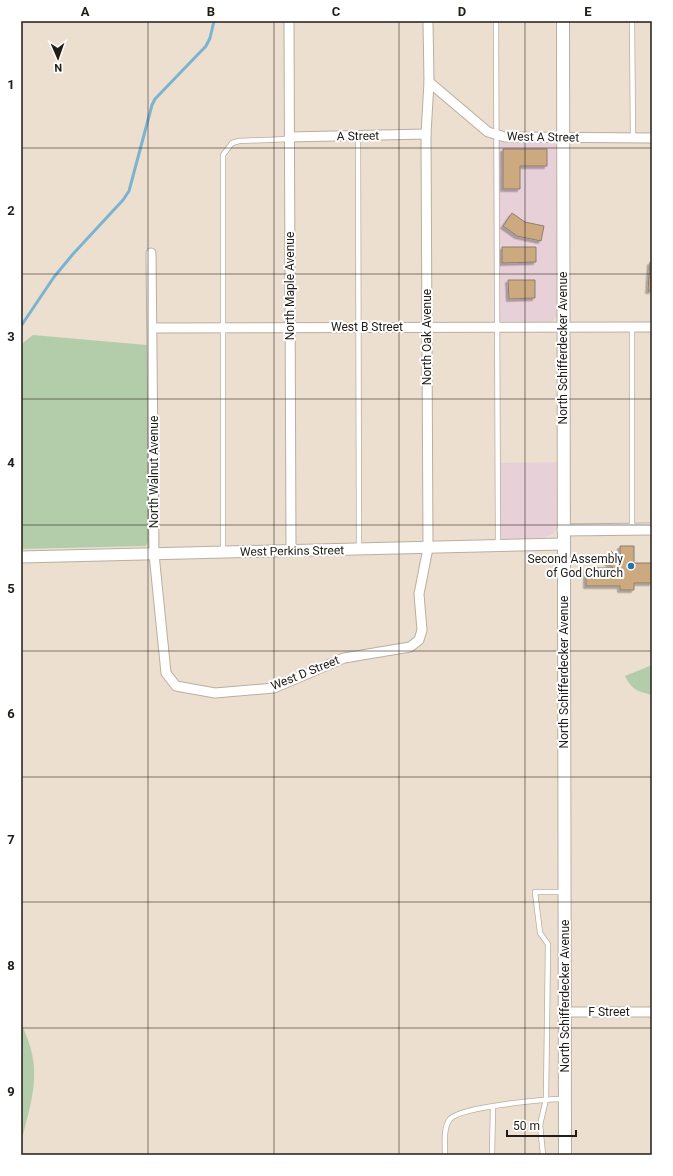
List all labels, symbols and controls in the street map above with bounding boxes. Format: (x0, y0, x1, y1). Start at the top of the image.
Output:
text: A (81, 4, 90, 19)
text: B (207, 4, 215, 19)
text: C (332, 4, 341, 19)
text: D (458, 4, 466, 19)
text: E (584, 4, 592, 19)
north arrow (38, 38, 78, 78)
text: N (54, 61, 62, 74)
text: 1 (7, 77, 15, 92)
street label: A Street (337, 129, 379, 143)
street label: West A Street (507, 129, 579, 145)
text: 2 (7, 203, 15, 218)
street label: North Maple Avenue (283, 232, 297, 340)
street label: North Schifferdecker Avenue (556, 272, 570, 424)
street label: North Oak Avenue (420, 289, 434, 385)
street label: West B Street (331, 320, 403, 334)
text: 3 (7, 329, 15, 344)
street label: North Walnut Avenue (147, 416, 161, 528)
text: 4 (7, 455, 15, 470)
street label: West Perkins Street (240, 543, 344, 559)
place label: Second Assembly of God Church (528, 552, 623, 580)
marker: Second Assembly of God Church (626, 561, 636, 571)
text: 5 (7, 581, 15, 596)
street label: North Schifferdecker Avenue (557, 596, 571, 748)
street label: West D Street (269, 653, 341, 693)
text: 6 (7, 706, 15, 721)
text: 7 (7, 832, 15, 847)
street label: North Schifferdecker Avenue (558, 920, 572, 1072)
text: 8 (7, 958, 15, 973)
street label: F Street (588, 1005, 630, 1019)
text: 9 (7, 1084, 15, 1099)
scale bar (507, 1112, 576, 1138)
text: 50 m (513, 1119, 540, 1133)

